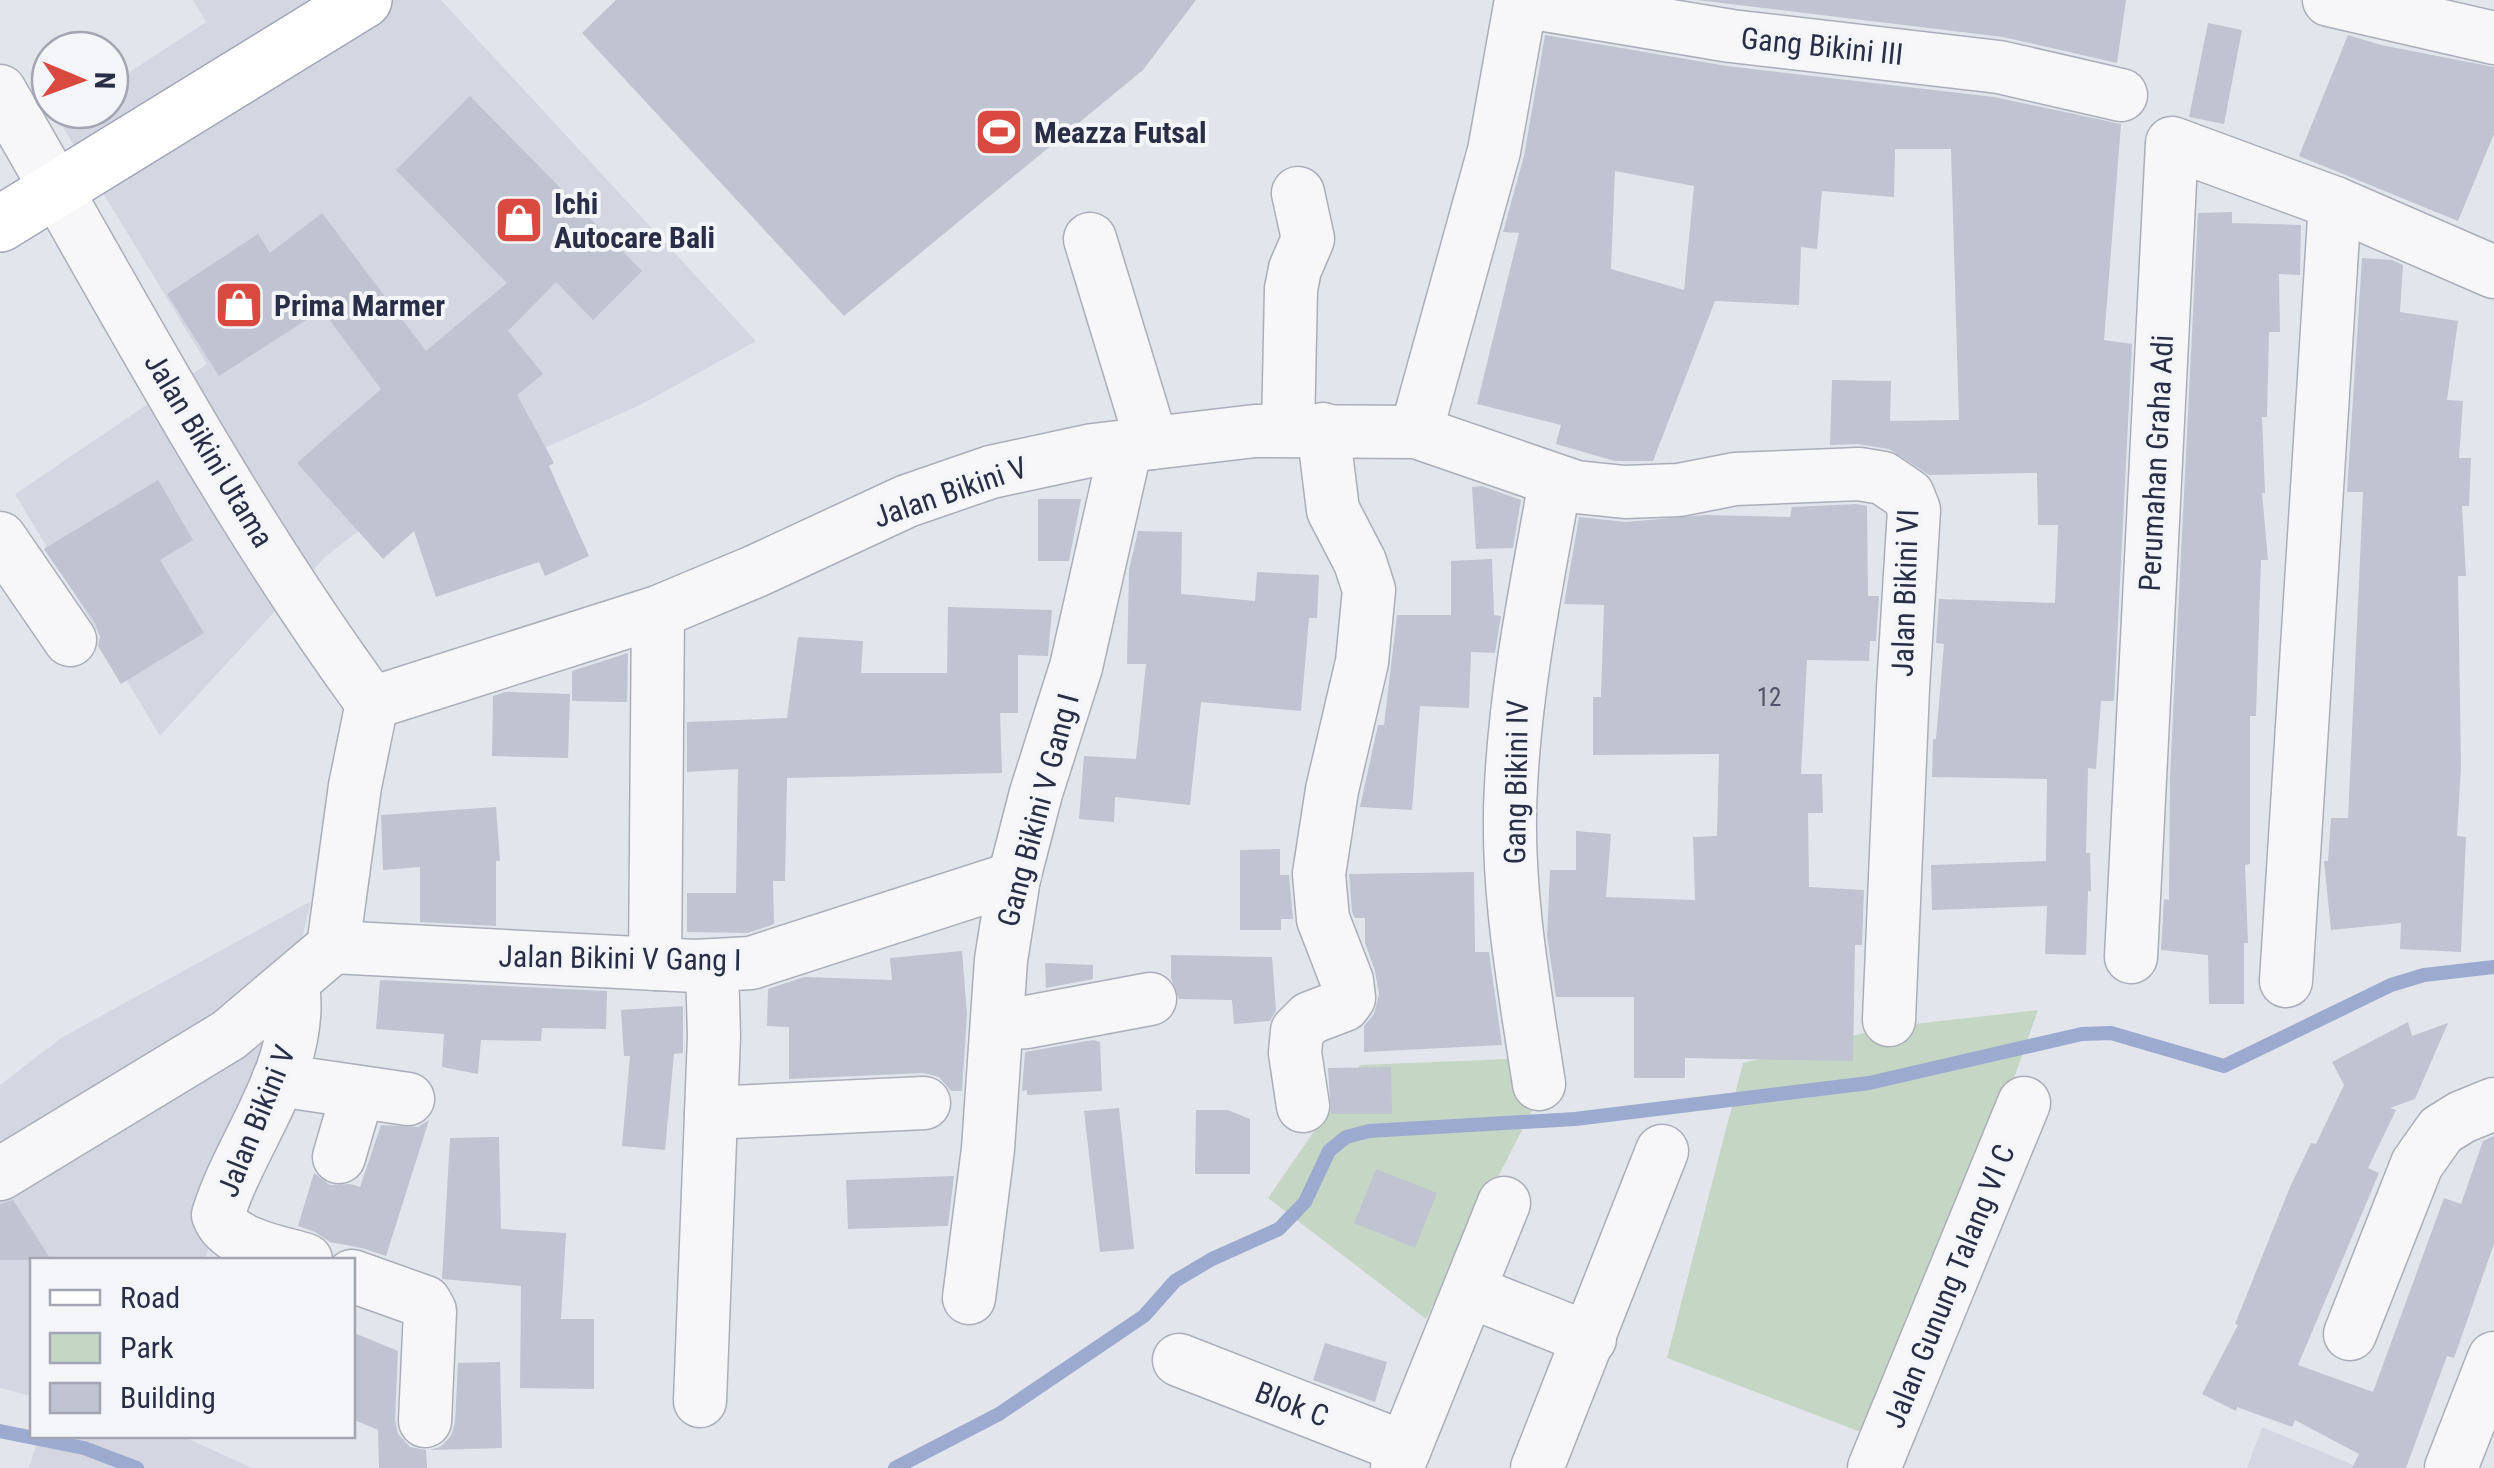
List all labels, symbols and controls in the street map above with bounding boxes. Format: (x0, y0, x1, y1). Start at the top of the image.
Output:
street label: Gang Bikini III (1739, 20, 1905, 72)
north arrow (30, 30, 130, 130)
text: N (88, 72, 121, 89)
sports icon: Meazza Futsal (973, 106, 1025, 158)
place label: Meazza Futsal (1034, 115, 1207, 150)
place label: Ichi Autocare Bali (554, 186, 715, 255)
shop icon: Ichi Autocare Bali (493, 194, 545, 246)
shop icon: Prima Marmer (213, 279, 265, 331)
place label: Prima Marmer (274, 288, 445, 323)
street label: Perumahan Graha Adi (2132, 334, 2180, 592)
street label: Jalan Bikini Utama (137, 346, 281, 554)
street label: Jalan Bikini V (869, 449, 1032, 535)
street label: Jalan Bikini VI (1885, 509, 1925, 677)
house number: 12 (1757, 683, 1781, 712)
street label: Gang Bikini V Gang I (990, 690, 1086, 930)
street label: Gang Bikini IV (1497, 699, 1535, 865)
street label: Jalan Bikini V Gang I (498, 938, 742, 978)
street label: Jalan Bikini V (210, 1040, 302, 1202)
street label: Jalan Gunung Talang VI C (1876, 1139, 2022, 1433)
legend (30, 1258, 355, 1438)
text: Road (120, 1280, 180, 1315)
text: Park (120, 1330, 174, 1365)
street label: Blok C (1250, 1374, 1334, 1434)
text: Building (120, 1380, 216, 1415)

